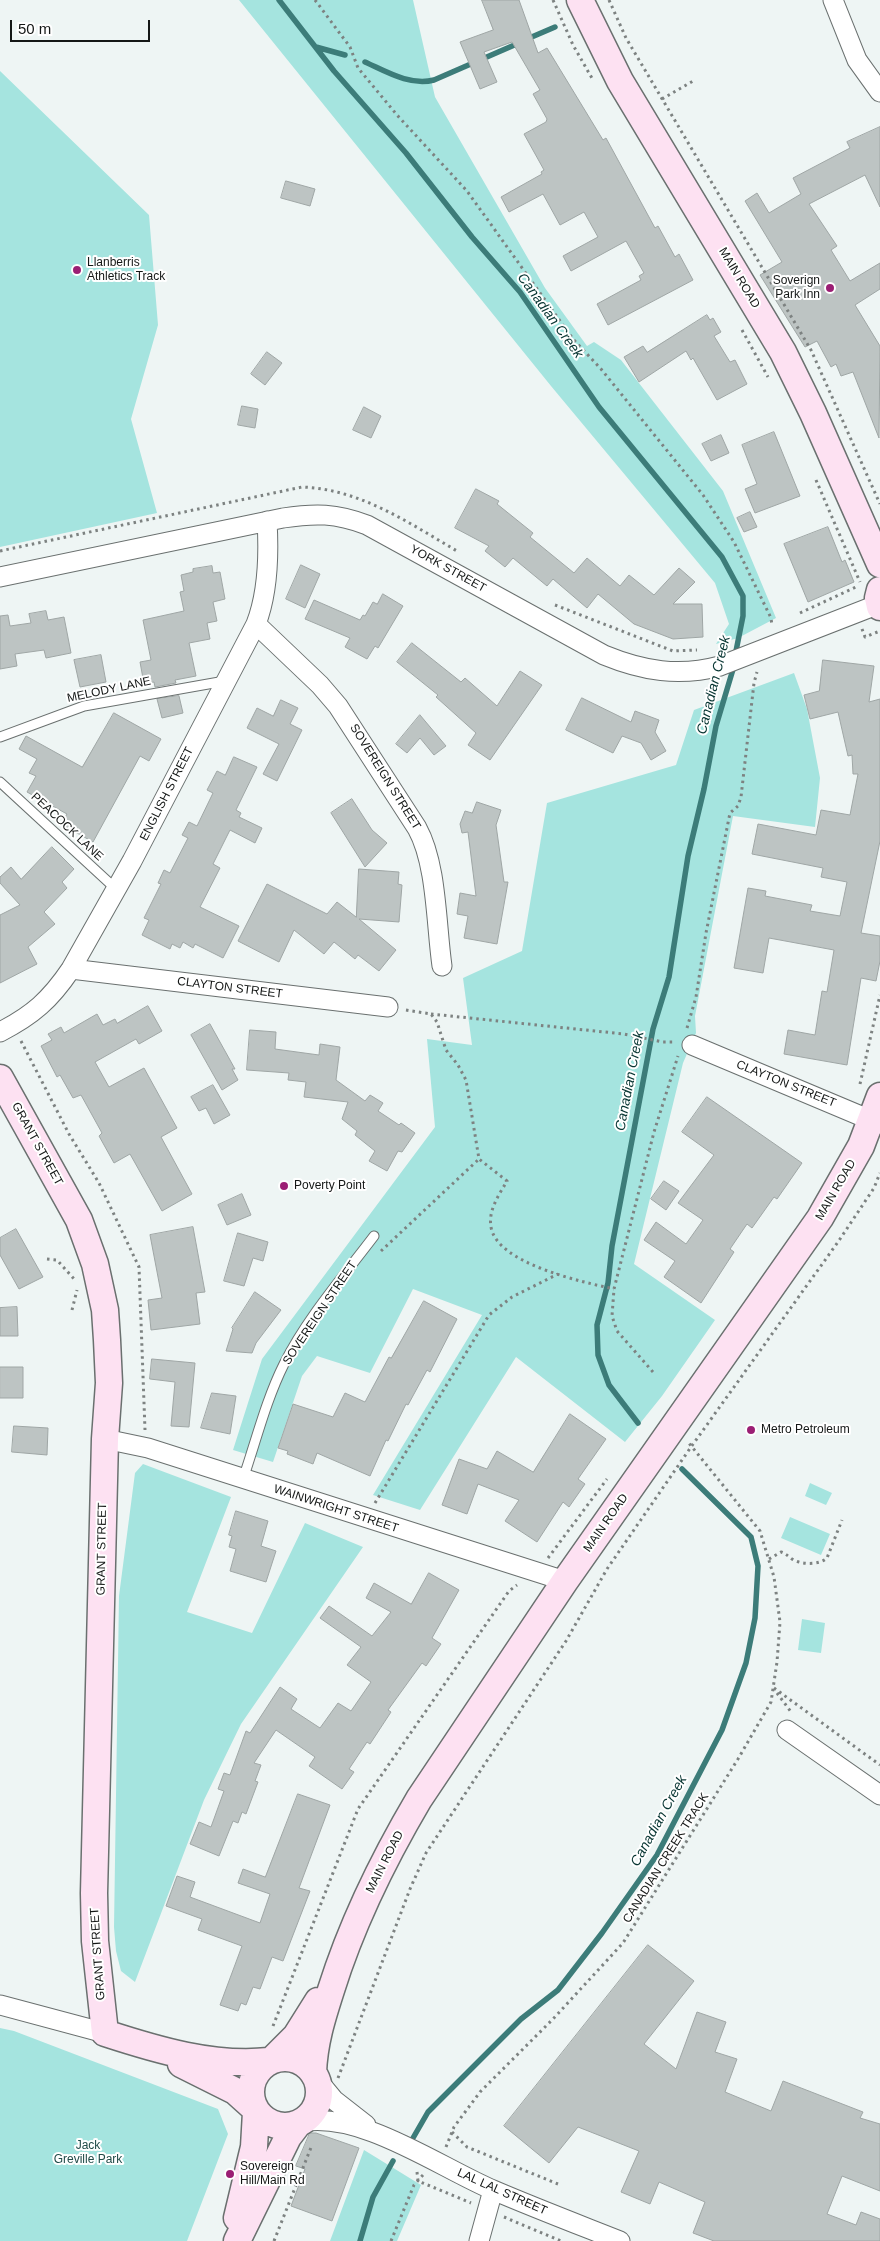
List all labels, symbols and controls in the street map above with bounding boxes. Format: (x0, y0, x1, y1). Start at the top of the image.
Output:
scale bar (12, 10, 152, 42)
text: 50 m (18, 20, 51, 37)
street label: MAIN ROAD (715, 245, 763, 311)
place label: Llanberris Athletics Track (87, 256, 165, 284)
marker: Llanberris Athletics Track (71, 264, 83, 276)
water label: Canadian Creek (513, 270, 587, 362)
place label: Soverign Park Inn (773, 274, 820, 302)
marker: Soverign Park Inn (824, 282, 836, 294)
street label: YORK STREET (407, 542, 489, 596)
water label: Canadian Creek (694, 634, 734, 736)
street label: MELODY LANE (66, 674, 152, 706)
street label: SOVEREIGN STREET (347, 721, 423, 833)
street label: ENGLISH STREET (137, 745, 197, 843)
street label: PEACOCK LANE (28, 790, 106, 864)
street label: CLAYTON STREET (176, 974, 284, 1002)
water label: Canadian Creek (612, 1030, 648, 1132)
street label: CLAYTON STREET (734, 1057, 838, 1111)
street label: GRANT STREET (8, 1100, 66, 1188)
street label: MAIN ROAD (813, 1157, 859, 1223)
place label: Poverty Point (294, 1179, 365, 1193)
marker: Poverty Point (278, 1180, 290, 1192)
street label: SOVEREIGN STREET (280, 1258, 360, 1368)
place label: Metro Petroleum (761, 1423, 850, 1437)
marker: Metro Petroleum (745, 1424, 757, 1436)
street label: WAINWRIGHT STREET (272, 1482, 400, 1536)
street label: MAIN ROAD (581, 1491, 631, 1555)
street label: GRANT STREET (94, 1503, 110, 1595)
water label: Canadian Creek (627, 1773, 691, 1869)
street label: CANADIAN CREEK TRACK (620, 1790, 712, 1926)
street label: MAIN ROAD (363, 1828, 407, 1896)
street label: GRANT STREET (88, 1907, 108, 2001)
park label: Jack Greville Park (54, 2139, 122, 2167)
place label: Sovereign Hill/Main Rd (240, 2160, 305, 2188)
street label: LAL LAL STREET (455, 2166, 549, 2218)
marker: Sovereign Hill/Main Rd (224, 2168, 236, 2180)

